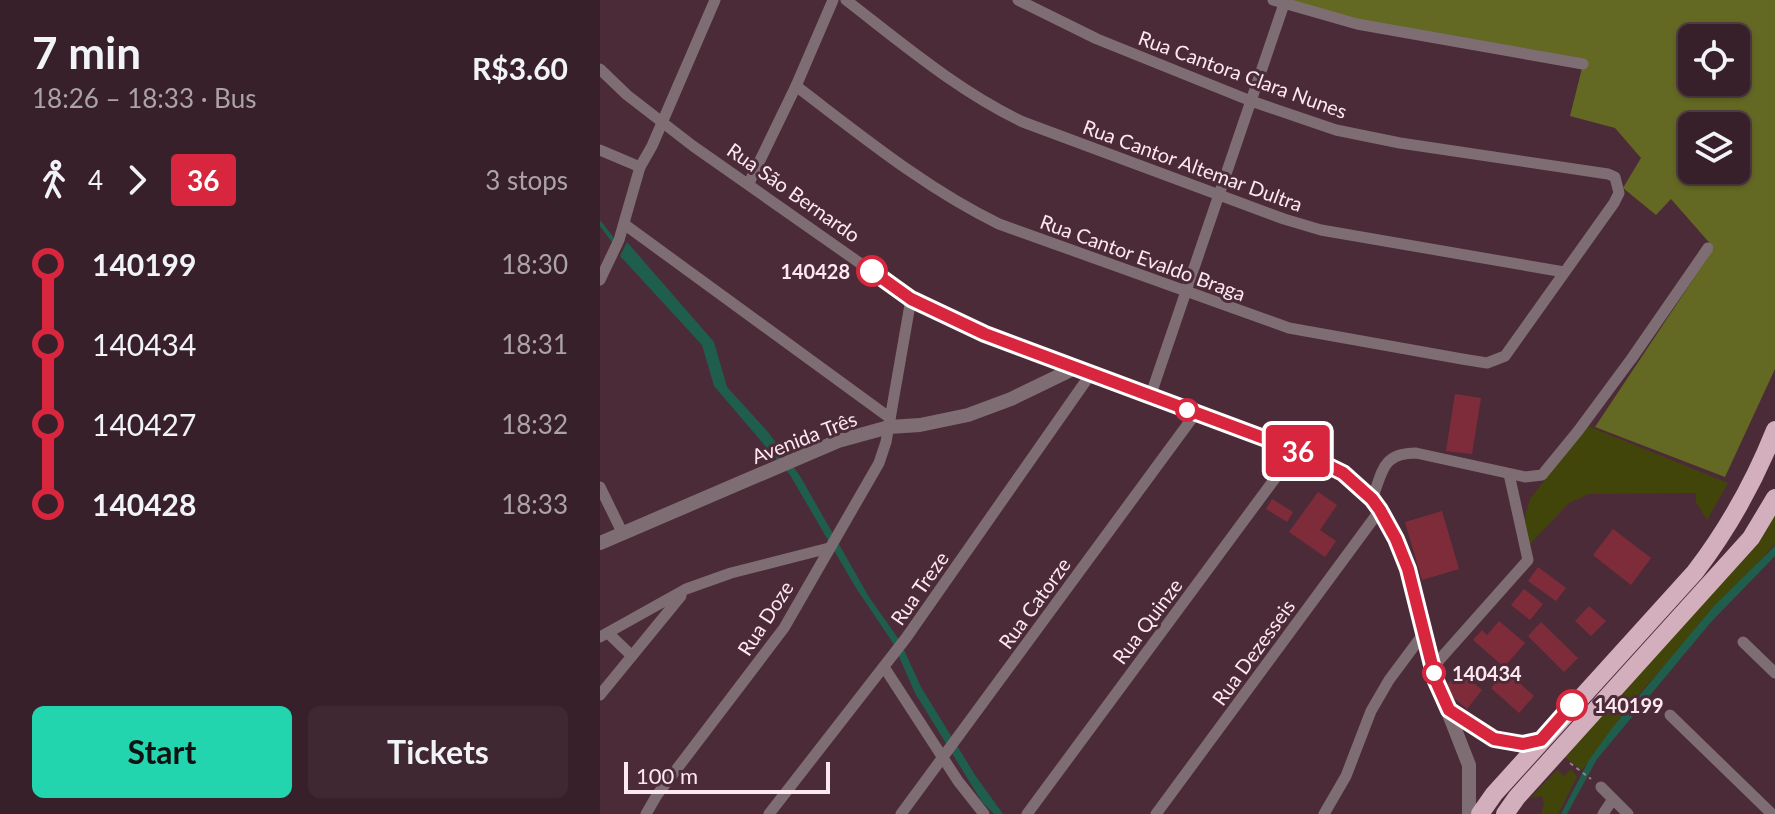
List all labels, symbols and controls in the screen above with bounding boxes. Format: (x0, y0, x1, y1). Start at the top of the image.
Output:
map controls (1678, 24, 1750, 184)
button: locate (1678, 24, 1750, 96)
street label: Rua Cantora Clara Nunes (1135, 25, 1351, 123)
text: 7 min (32, 26, 141, 78)
text: R$3.60 (472, 50, 568, 86)
text: 18:26 – 18:33 · Bus (32, 82, 256, 114)
button: layers (1678, 112, 1750, 184)
street label: Rua Cantor Altemar Dultra (1080, 114, 1306, 216)
street label: Rua São Bernardo (723, 137, 865, 247)
icon: walk (32, 158, 76, 202)
icon: forward (115, 158, 159, 202)
text: 36 (187, 163, 220, 197)
text: 4 (88, 164, 103, 196)
text: 3 stops (485, 164, 568, 196)
street label: Rua Cantor Evaldo Braga (1037, 209, 1249, 305)
text: 140199 (92, 246, 196, 282)
text: 18:30 (501, 248, 568, 280)
marker: 140428 (857, 256, 887, 286)
place label: 140428 (780, 259, 850, 283)
text: 140434 (92, 326, 196, 362)
text: 18:31 (501, 328, 568, 360)
unlabelled marker (1176, 399, 1198, 421)
text: 140427 (92, 406, 196, 442)
street label: Avenida Três (748, 406, 860, 468)
text: 18:32 (501, 408, 568, 440)
line badge: 36 (1262, 425, 1334, 477)
text: 36 (1282, 434, 1314, 468)
text: 140428 (92, 486, 196, 522)
text: 18:33 (501, 488, 568, 520)
street label: Rua Treze (885, 547, 953, 629)
street label: Rua Catorze (993, 553, 1075, 653)
street label: Rua Quinze (1107, 574, 1187, 668)
street label: Rua Doze (732, 576, 798, 660)
street label: Rua Dezesseis (1207, 594, 1299, 710)
place label: 140434 (1452, 661, 1522, 685)
marker: 140434 (1423, 662, 1445, 684)
marker: 140199 (1557, 690, 1587, 720)
place label: 140199 (1594, 693, 1664, 717)
button: Start (32, 706, 292, 798)
button: Tickets (308, 706, 568, 798)
scale bar (624, 758, 830, 794)
text: 100 m (636, 762, 698, 789)

